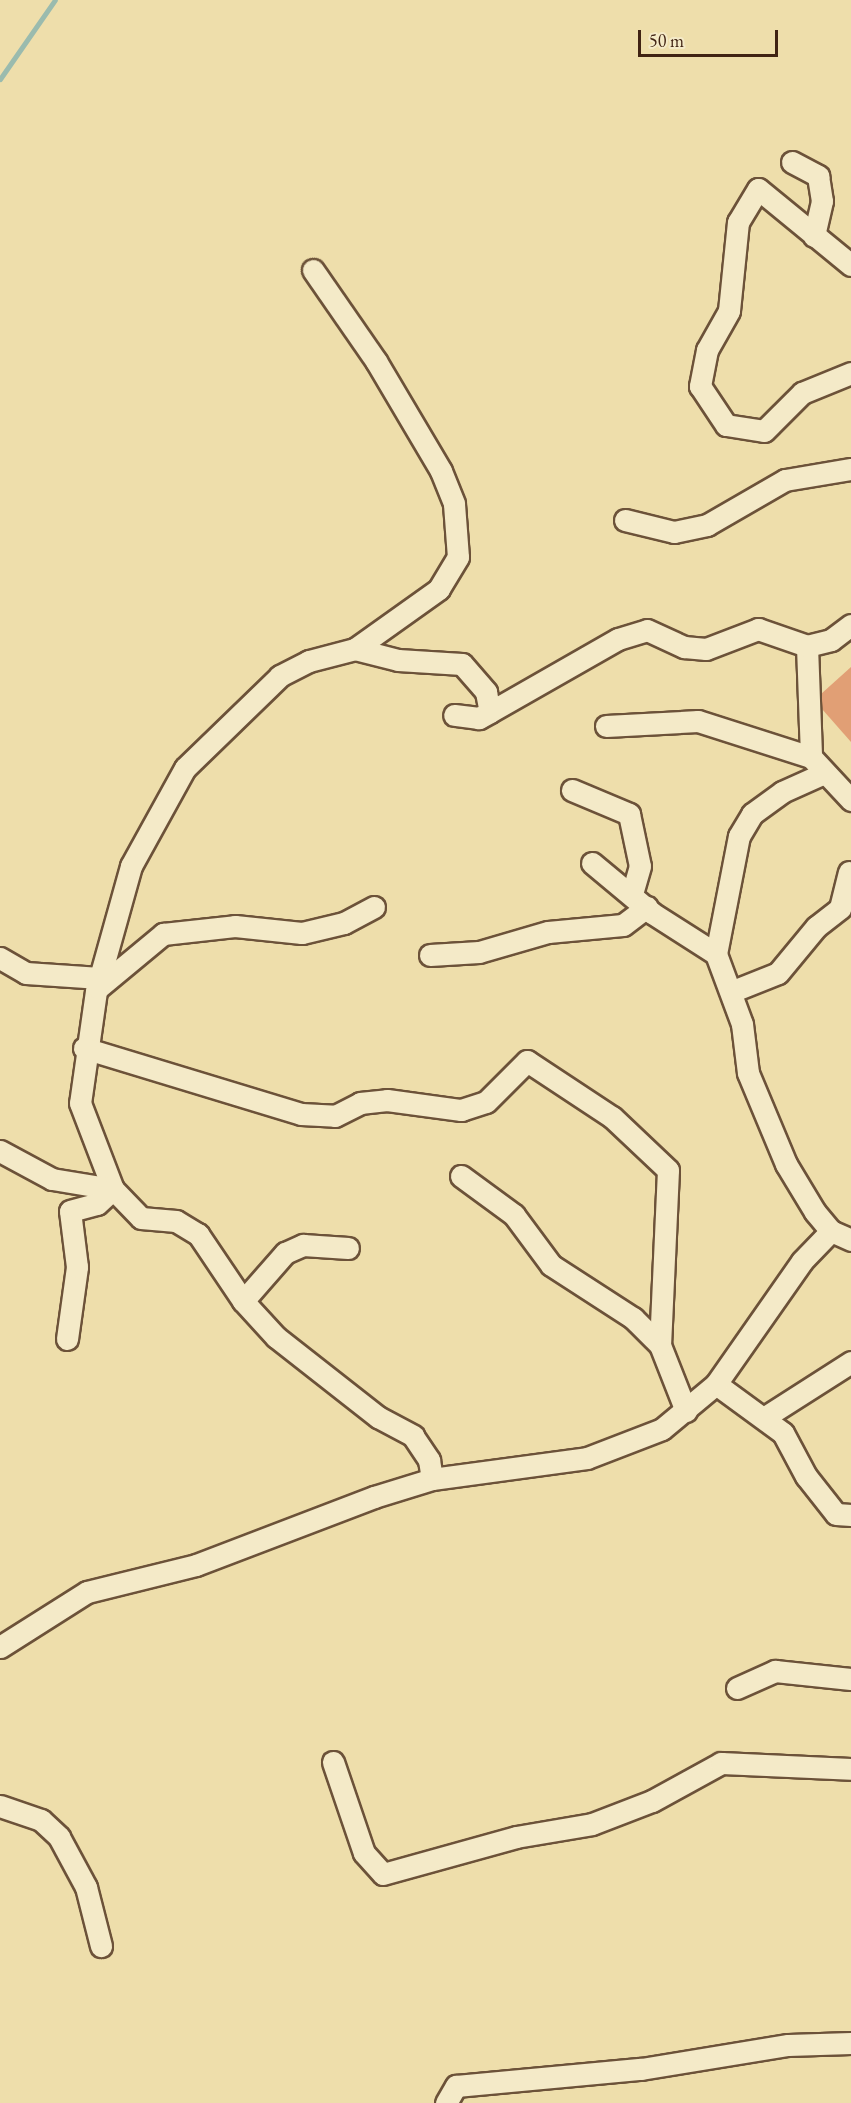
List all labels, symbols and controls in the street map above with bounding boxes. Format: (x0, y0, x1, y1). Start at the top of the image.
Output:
scale bar (641, 18, 780, 56)
text: 50 m (649, 29, 684, 52)

